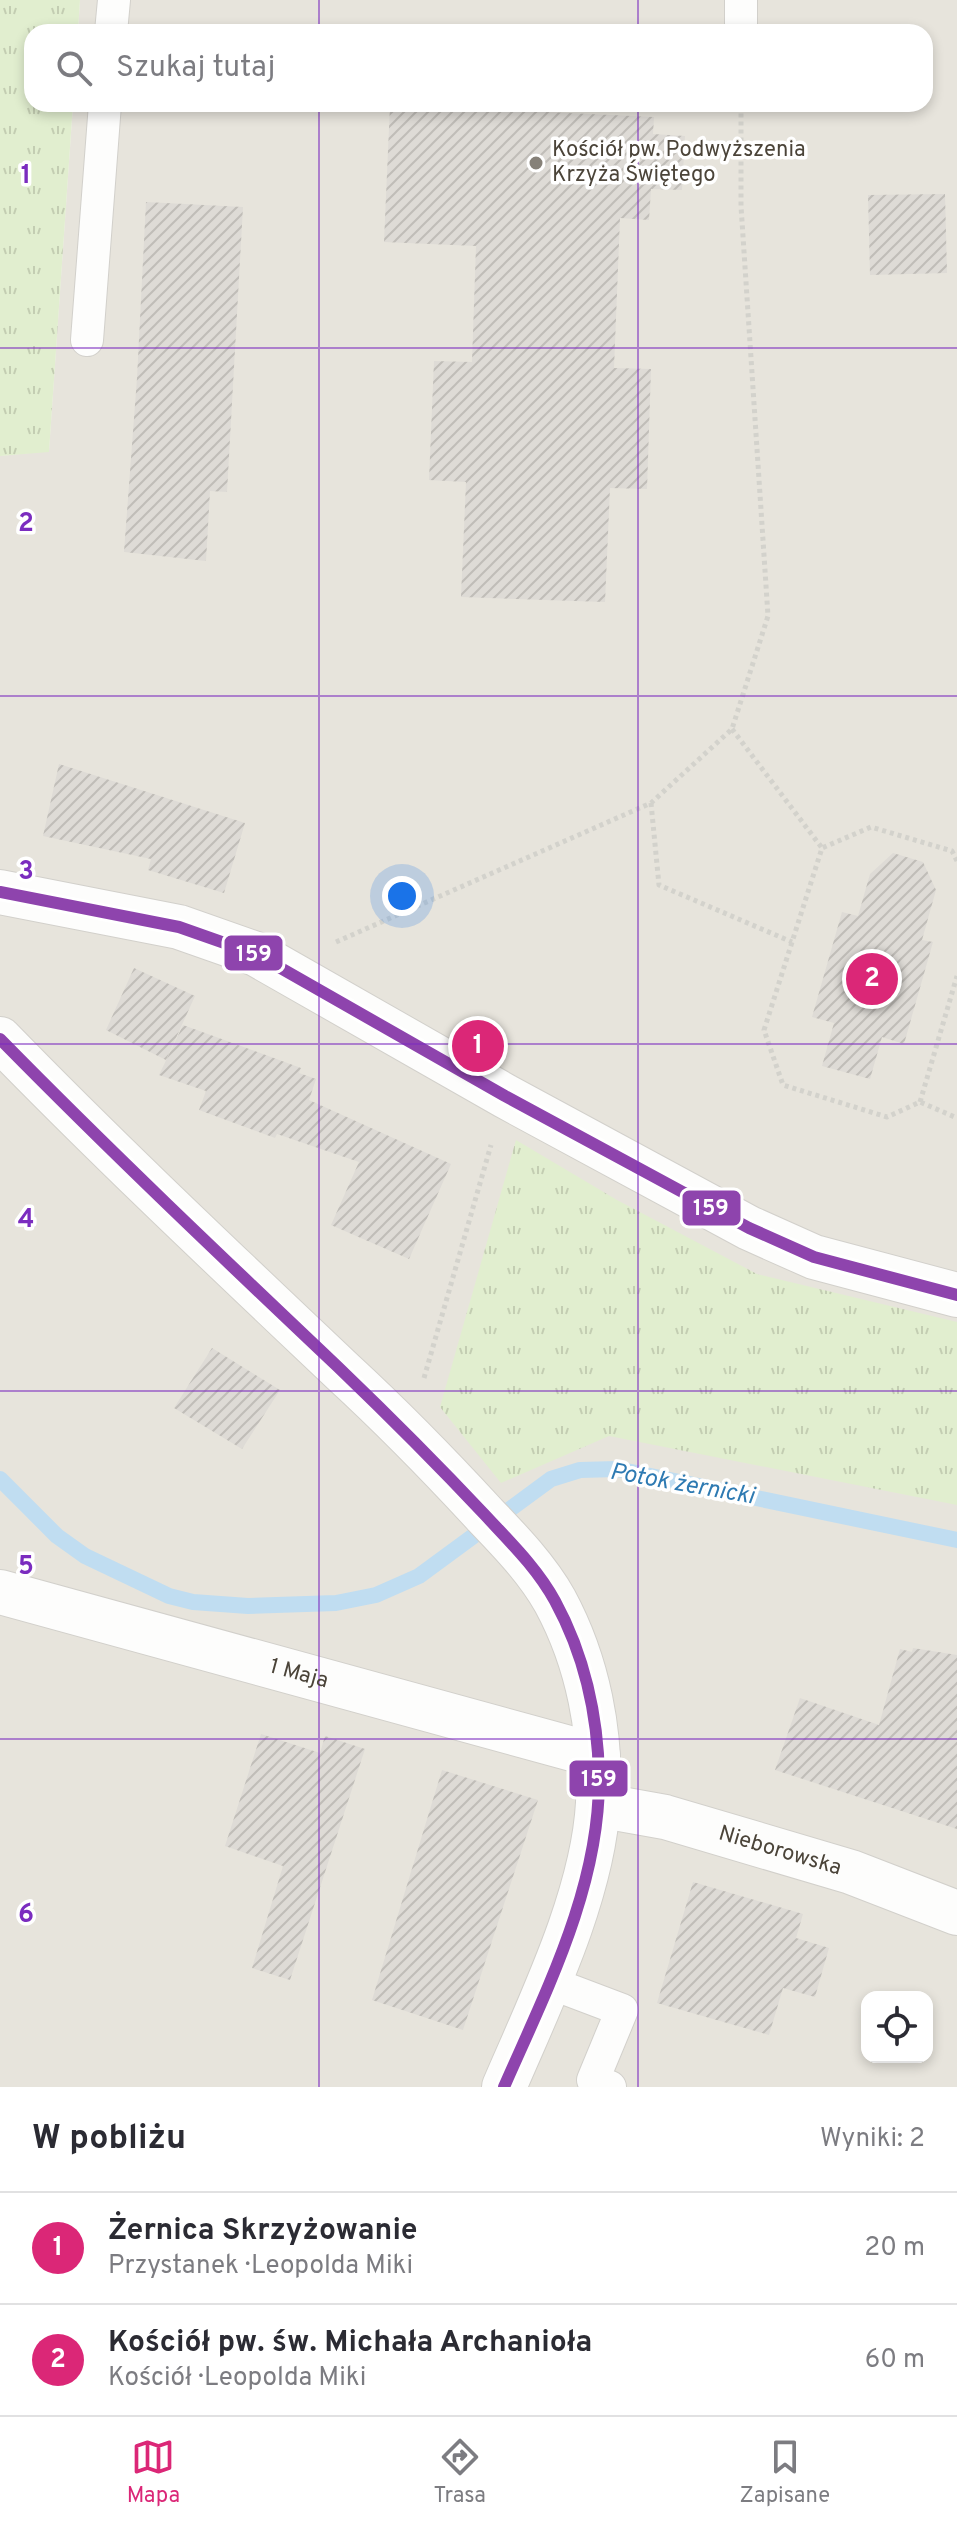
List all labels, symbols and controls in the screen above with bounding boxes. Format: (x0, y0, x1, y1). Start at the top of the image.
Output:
search box (24, 24, 933, 112)
icon: search (52, 46, 96, 90)
text: Szukaj tutaj (116, 50, 275, 87)
place label: Kościół pw. Podwyższenia Krzyża Świętego (552, 137, 806, 189)
marker: Kościół pw. Podwyższenia Krzyża Świętego (527, 154, 545, 172)
text: 1 (21, 160, 31, 193)
text: 2 (18, 508, 34, 541)
text: 3 (18, 856, 34, 889)
your location (382, 876, 422, 916)
line badge: 159 (223, 934, 284, 972)
text: 159 (236, 942, 272, 969)
pin: 2 (846, 949, 898, 1009)
pin: 1 (452, 1016, 504, 1076)
line badge: 159 (681, 1189, 742, 1227)
text: 159 (693, 1196, 729, 1223)
text: 4 (18, 1204, 34, 1237)
water label: Potok żernicki (607, 1458, 758, 1513)
text: 5 (18, 1551, 34, 1584)
street label: 1 Maja (267, 1653, 331, 1695)
line badge: 159 (568, 1759, 629, 1798)
text: 159 (581, 1767, 617, 1794)
street label: Nieborowska (715, 1820, 845, 1882)
text: 6 (18, 1899, 34, 1932)
map controls (861, 1991, 933, 2063)
button: locate (861, 1991, 933, 2063)
text: W pobliżu (32, 2118, 186, 2161)
text: Wyniki: 2 (820, 2123, 925, 2156)
text: Żernica Skrzyżowanie (108, 2213, 418, 2250)
text: 1 (53, 2232, 63, 2265)
text: 20 m (864, 2232, 925, 2265)
text: Przystanek · Leopolda Miki (108, 2250, 413, 2283)
text: Kościół pw. św. Michała Archanioła (108, 2325, 592, 2362)
text: 2 (50, 2344, 66, 2377)
text: 60 m (865, 2344, 925, 2377)
text: Kościół · Leopolda Miki (108, 2362, 366, 2395)
tab: Mapa (127, 2435, 180, 2510)
tab: Trasa (434, 2435, 486, 2510)
tab: Zapisane (739, 2435, 830, 2510)

